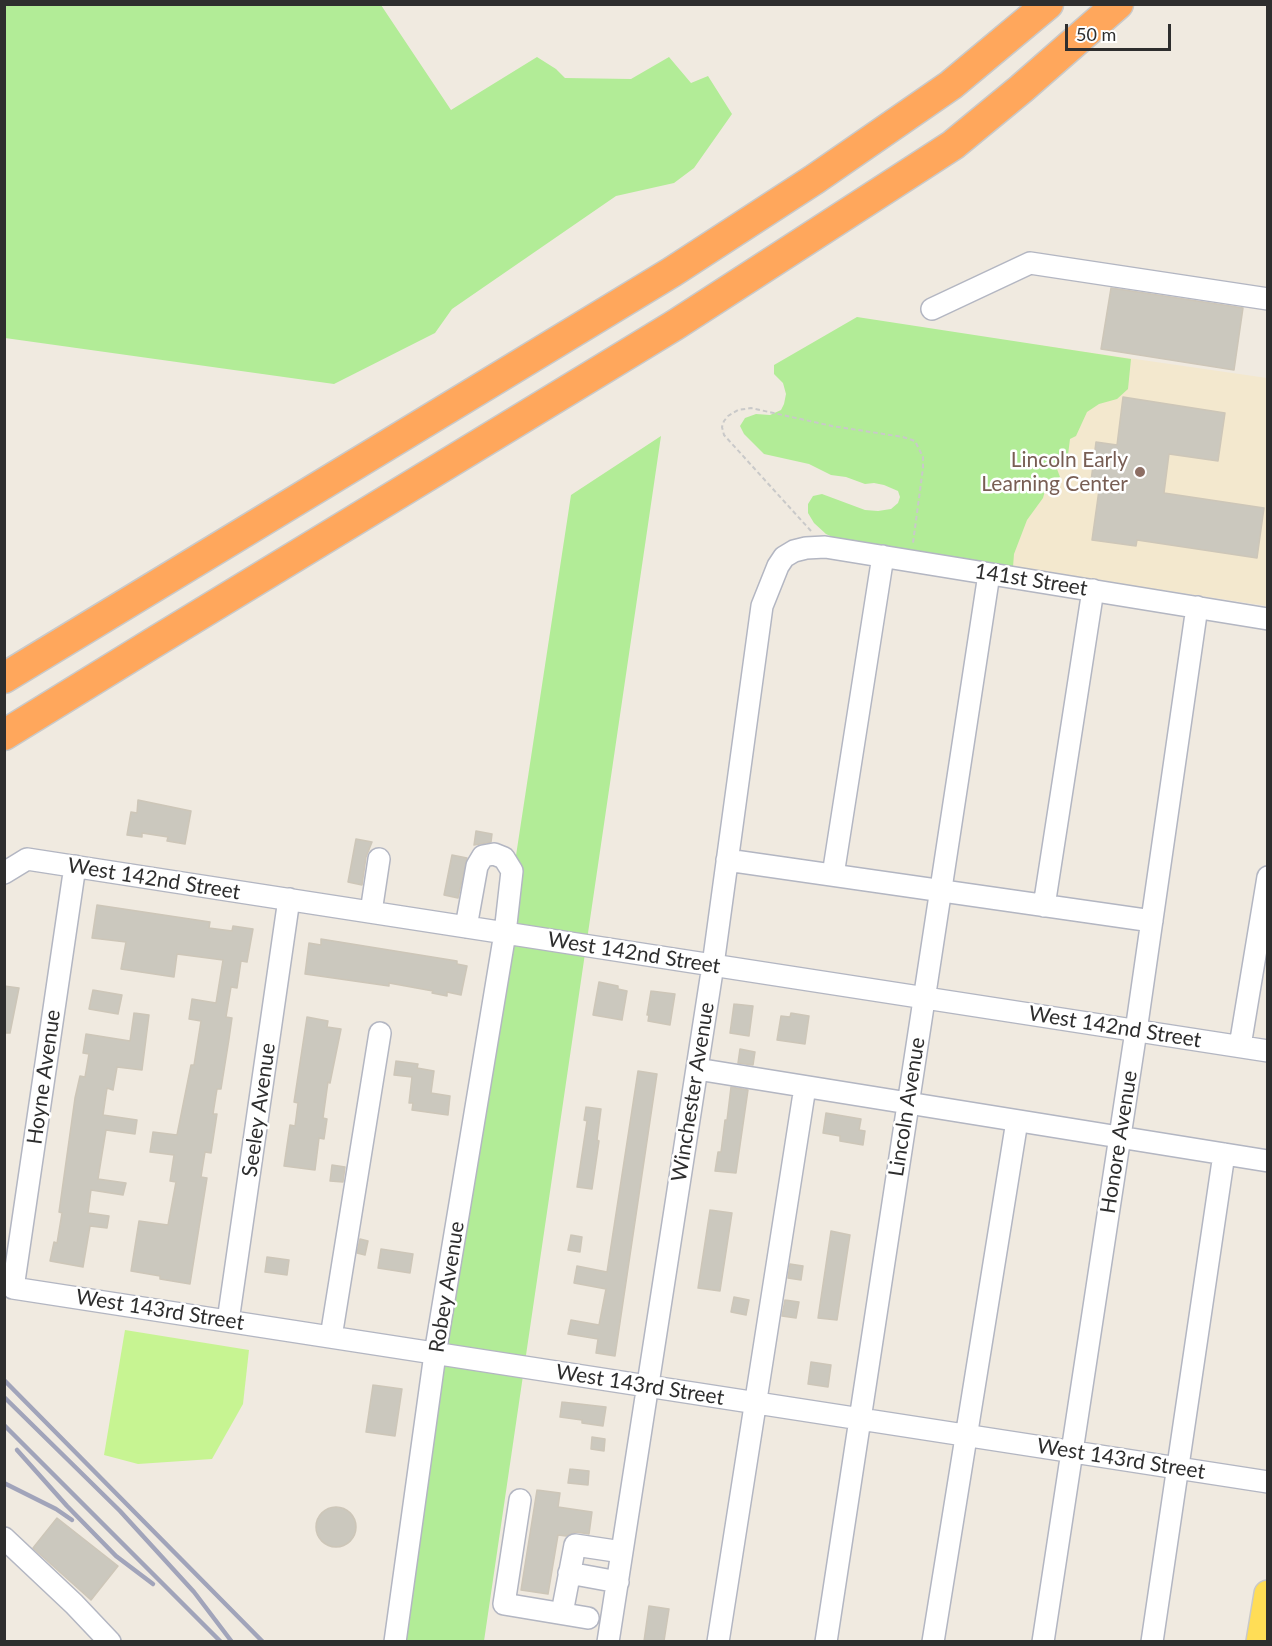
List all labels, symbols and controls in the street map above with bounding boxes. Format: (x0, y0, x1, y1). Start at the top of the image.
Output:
scale bar (1068, 12, 1174, 50)
text: 50 m (1076, 23, 1116, 45)
place label: Lincoln Early Learning Center (981, 447, 1128, 497)
marker: Lincoln Early Learning Center (1133, 465, 1147, 479)
street label: 141st Street (973, 559, 1089, 601)
street label: West 142nd Street (66, 853, 242, 905)
street label: West 142nd Street (546, 927, 722, 979)
street label: Winchester Avenue (666, 1000, 720, 1184)
street label: West 142nd Street (1027, 1001, 1203, 1053)
street label: Hoyne Avenue (22, 1008, 66, 1146)
street label: Lincoln Avenue (884, 1035, 930, 1179)
street label: Seeley Avenue (237, 1041, 281, 1179)
street label: Honore Avenue (1095, 1069, 1143, 1215)
street label: Robey Avenue (424, 1220, 470, 1354)
street label: West 143rd Street (74, 1284, 246, 1336)
street label: West 143rd Street (554, 1359, 726, 1411)
street label: West 143rd Street (1035, 1433, 1207, 1485)

